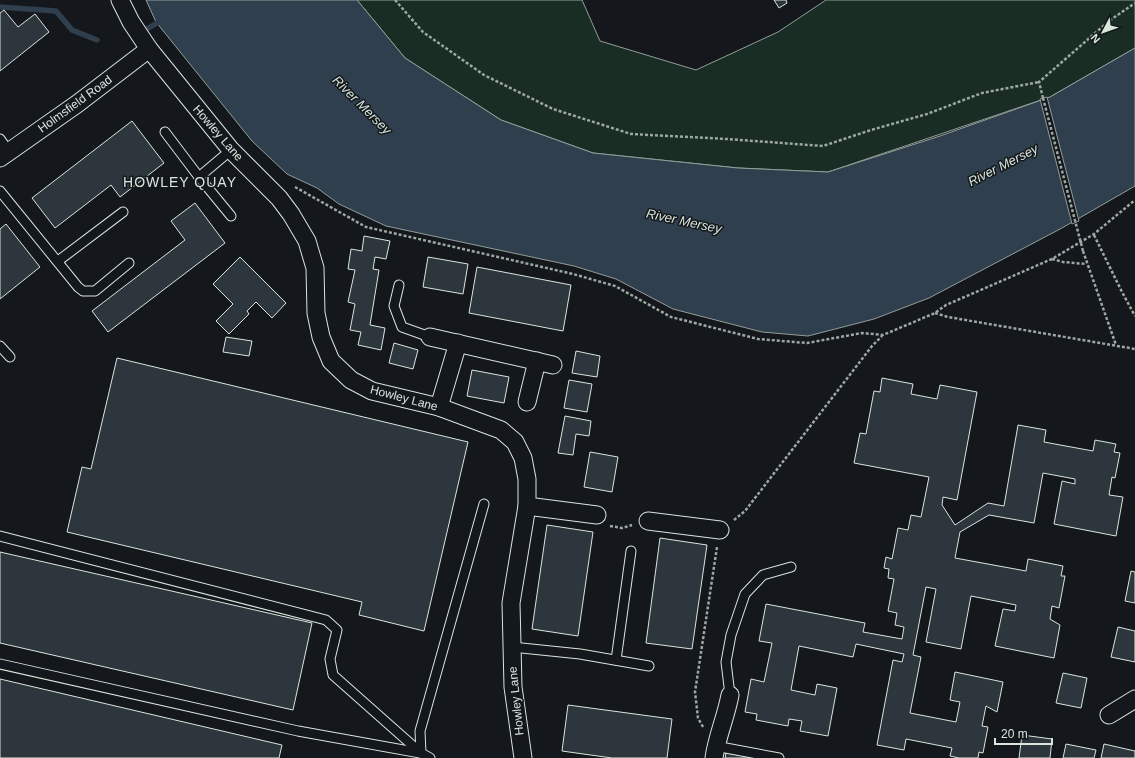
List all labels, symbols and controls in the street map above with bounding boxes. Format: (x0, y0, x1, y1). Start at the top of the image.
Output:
north arrow (1083, 12, 1123, 52)
text: N (1088, 32, 1103, 45)
street label: Holmsfield Road (35, 72, 115, 136)
water label: River Mersey (330, 73, 395, 138)
street label: Howley Lane (190, 102, 246, 164)
water label: River Mersey (965, 140, 1042, 189)
district label: HOWLEY QUAY (123, 174, 237, 190)
water label: River Mersey (645, 206, 724, 237)
street label: Howley Lane (369, 382, 440, 414)
street label: Howley Lane (505, 665, 527, 736)
scale bar (995, 720, 1052, 746)
text: 20 m (1001, 727, 1028, 741)

